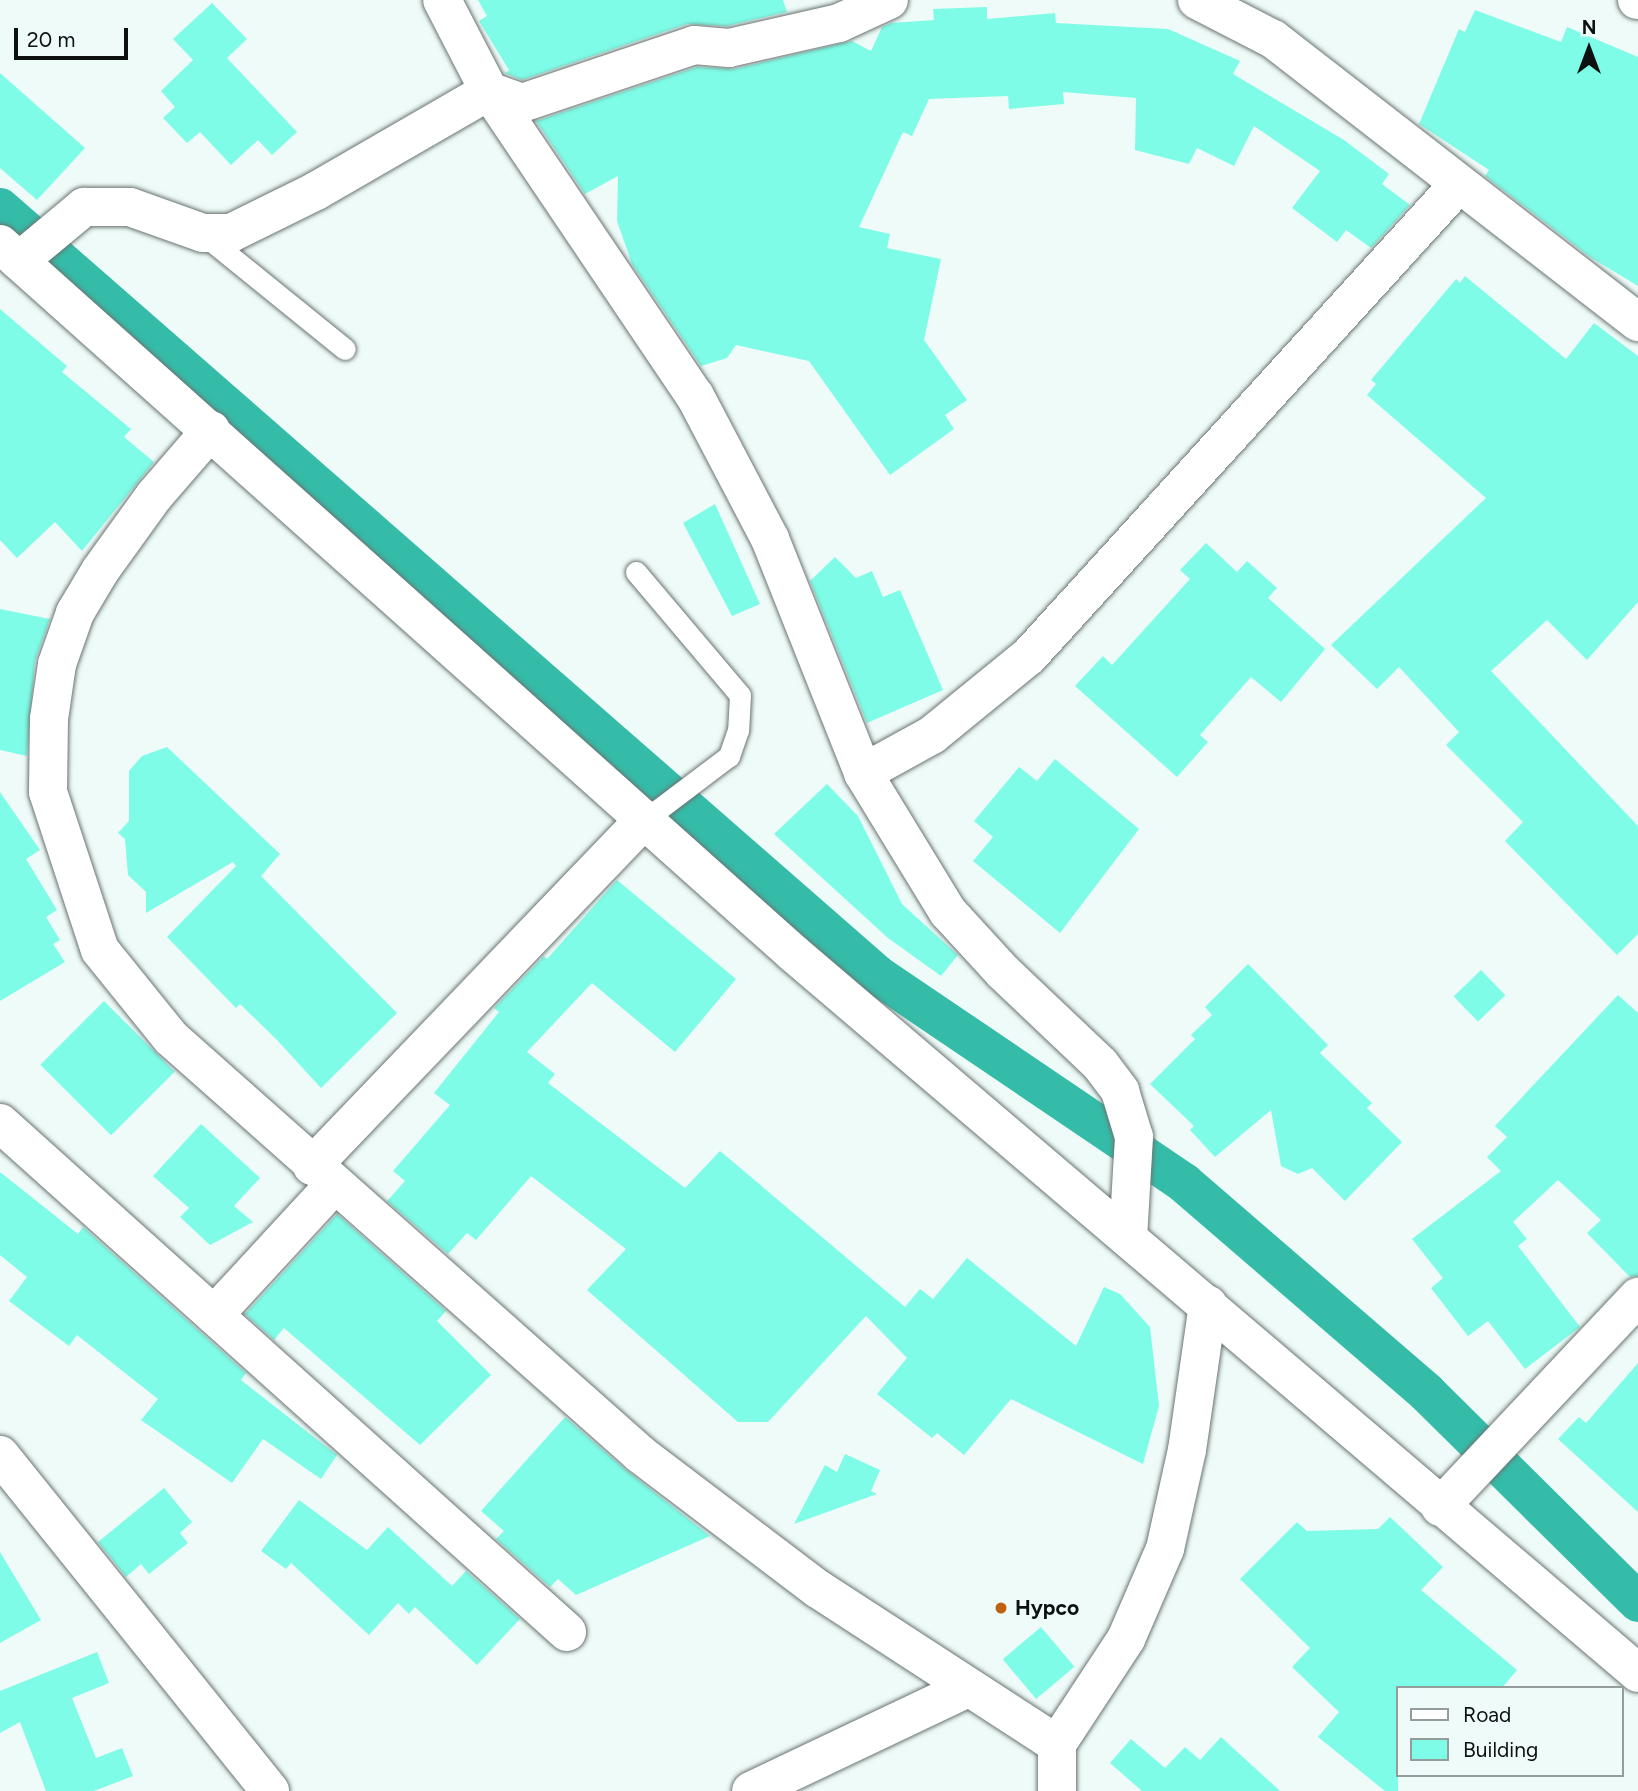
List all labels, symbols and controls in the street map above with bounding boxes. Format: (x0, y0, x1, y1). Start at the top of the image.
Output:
scale bar (18, 14, 131, 58)
north arrow (1554, 14, 1624, 84)
text: N (1582, 16, 1596, 39)
text: 20 m (27, 27, 75, 52)
place label: Hypco (1015, 1595, 1079, 1621)
marker: Hypco (993, 1600, 1009, 1616)
legend (1396, 1686, 1624, 1777)
text: Road (1463, 1702, 1511, 1727)
text: Building (1463, 1737, 1538, 1762)

